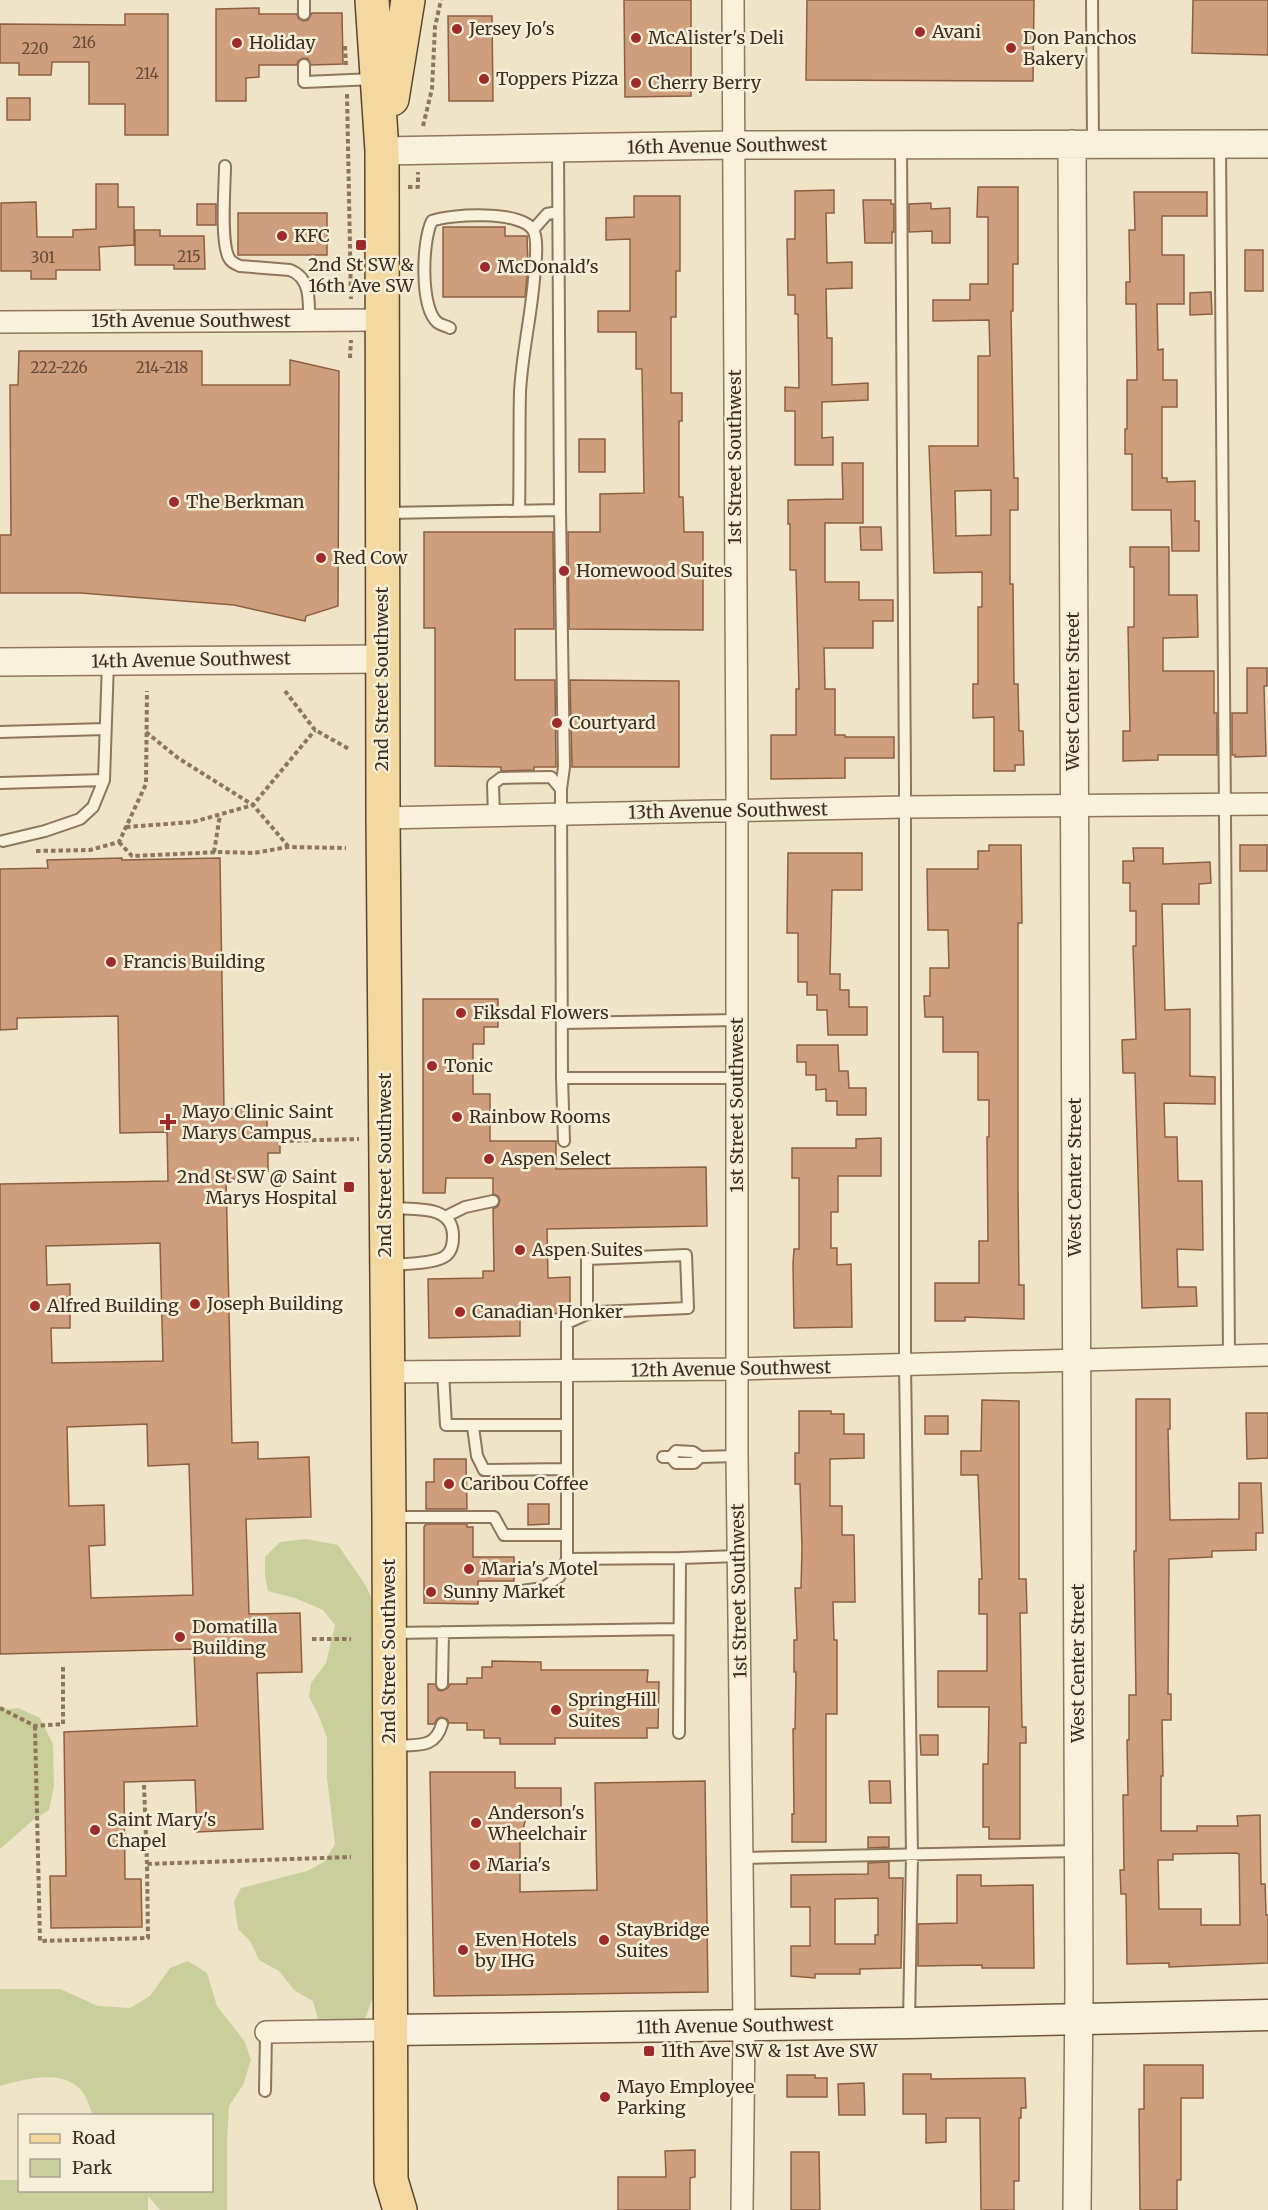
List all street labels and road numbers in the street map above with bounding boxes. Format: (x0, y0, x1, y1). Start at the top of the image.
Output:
street label: 16th Avenue Southwest (627, 132, 827, 159)
street label: 15th Avenue Southwest (91, 309, 291, 332)
street label: 1st Street Southwest (723, 369, 746, 545)
street label: 2nd Street Southwest (370, 587, 393, 771)
street label: West Center Street (1061, 611, 1084, 772)
street label: 14th Avenue Southwest (91, 646, 291, 673)
street label: 13th Avenue Southwest (628, 797, 828, 824)
street label: 1st Street Southwest (725, 1017, 748, 1193)
street label: 2nd Street Southwest (373, 1073, 396, 1257)
street label: West Center Street (1063, 1097, 1086, 1258)
street label: 12th Avenue Southwest (631, 1355, 831, 1382)
street label: 1st Street Southwest (725, 1503, 752, 1679)
street label: 2nd Street Southwest (377, 1559, 400, 1743)
street label: West Center Street (1066, 1583, 1089, 1744)
street label: 11th Avenue Southwest (636, 2012, 834, 2039)

